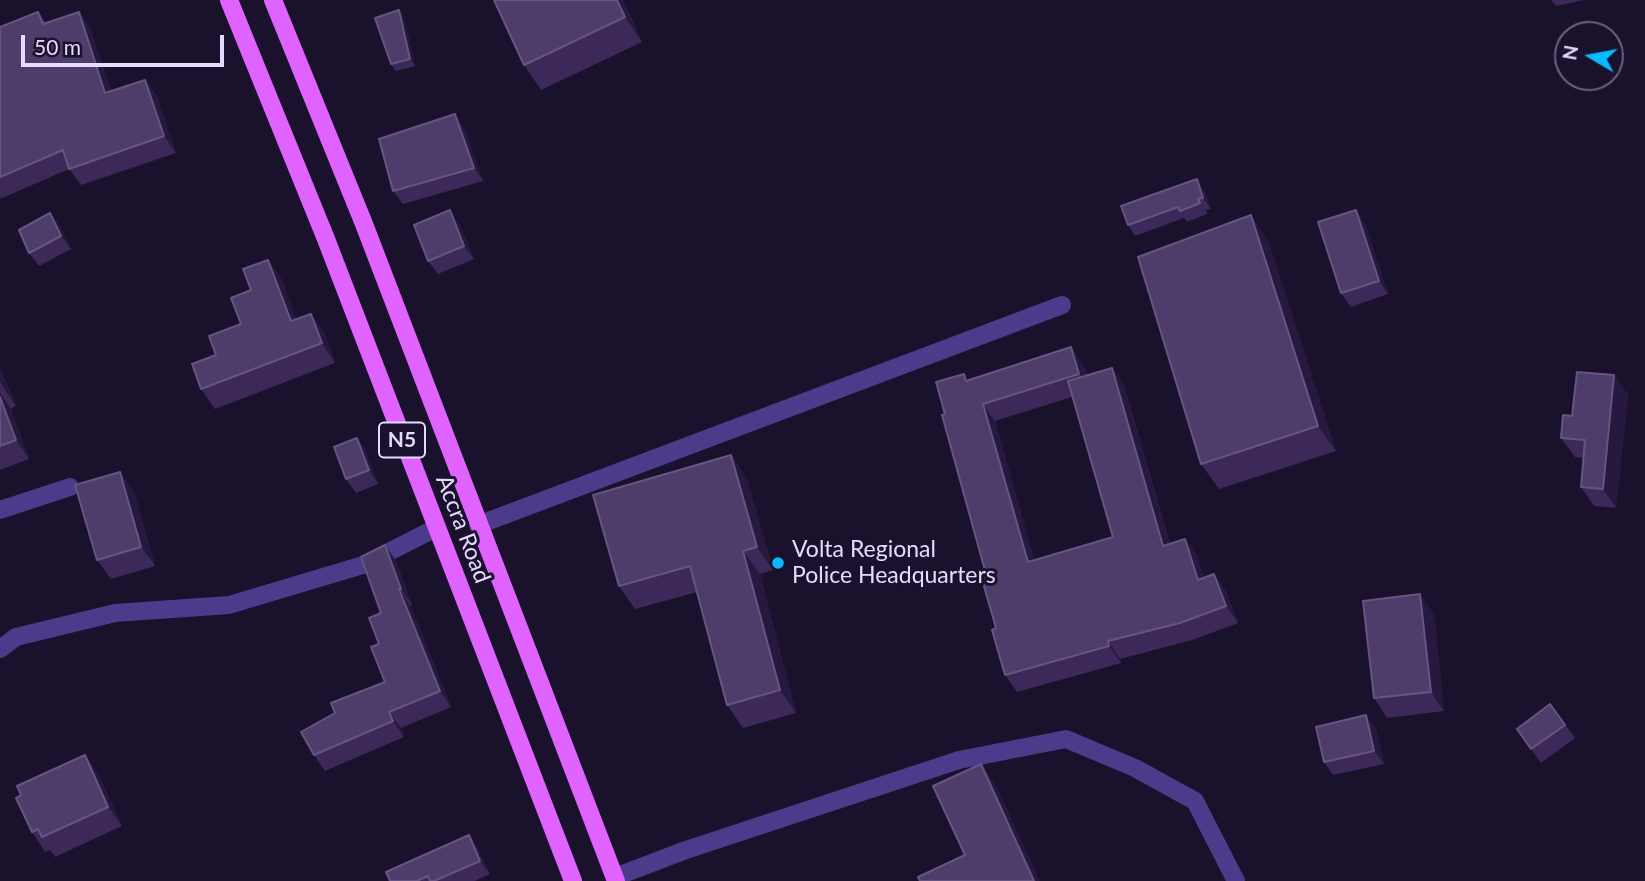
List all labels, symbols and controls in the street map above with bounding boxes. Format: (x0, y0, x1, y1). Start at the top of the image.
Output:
scale bar (24, 21, 228, 65)
north arrow (1554, 21, 1624, 91)
text: 50 m (34, 34, 81, 59)
text: N (1557, 43, 1582, 62)
road number: N5 (379, 422, 425, 458)
street label: Accra Road (430, 471, 496, 587)
place label: Volta Regional Police Headquarters (792, 536, 996, 590)
marker: Volta Regional Police Headquarters (770, 555, 786, 571)

